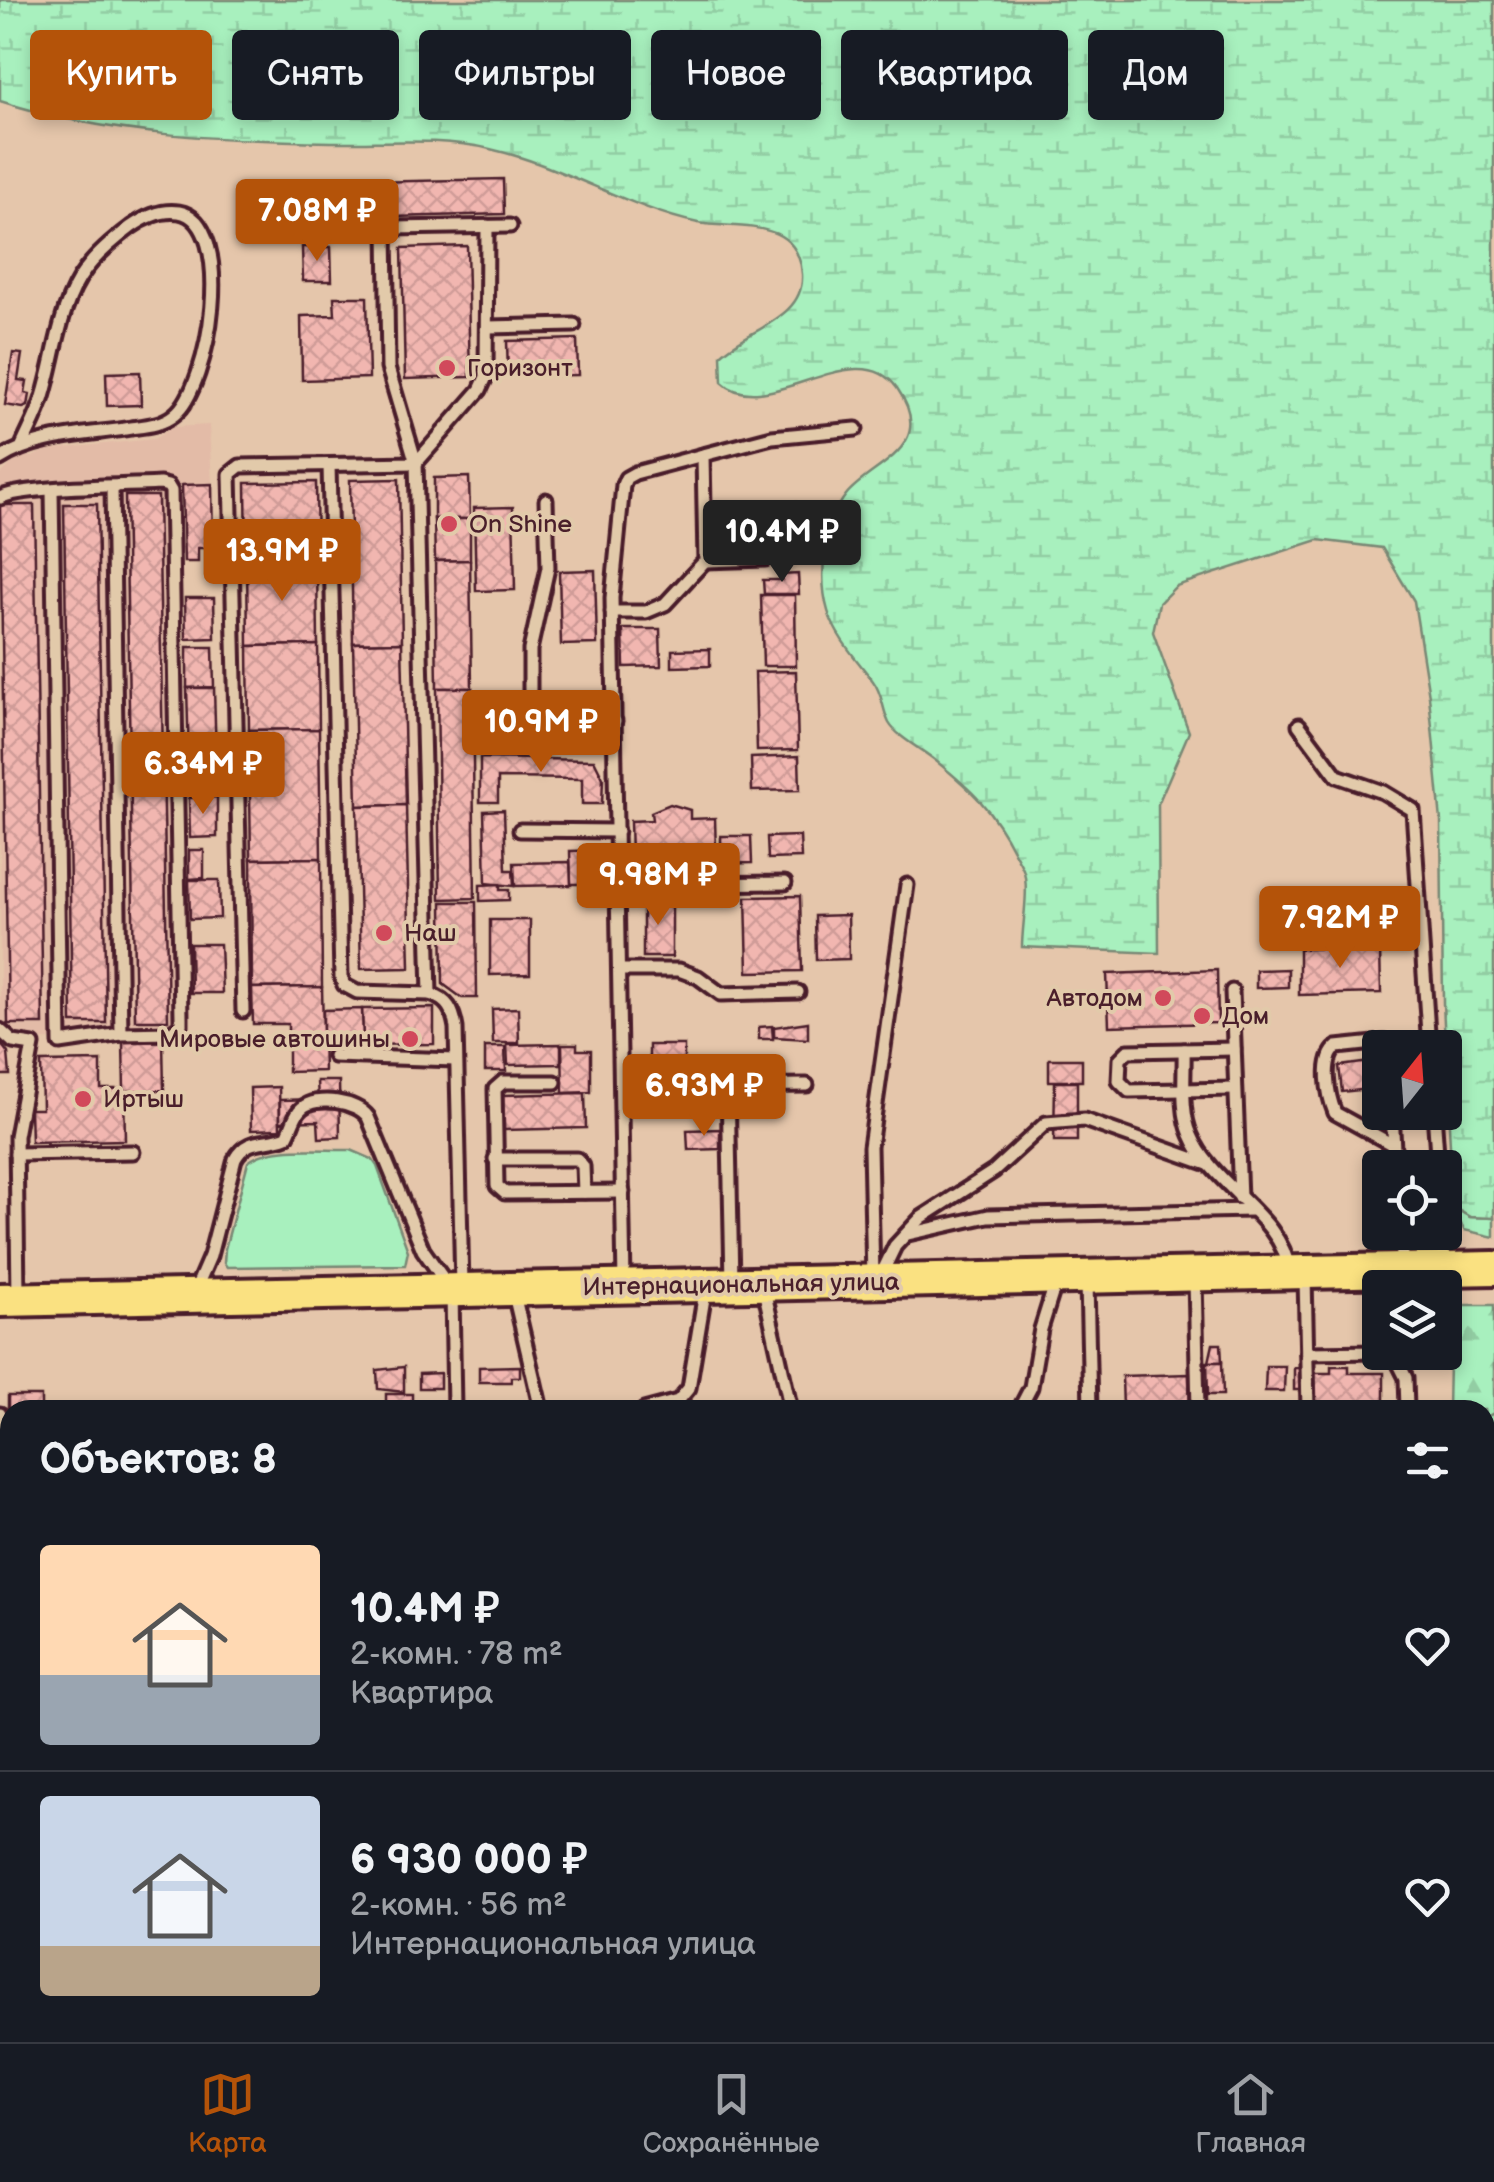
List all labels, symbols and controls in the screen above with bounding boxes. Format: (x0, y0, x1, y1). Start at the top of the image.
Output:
chip: Купить (30, 30, 212, 120)
chip: Снять (232, 30, 399, 120)
chip: Фильтры (419, 30, 631, 120)
chip: Новое (651, 30, 821, 120)
chip: Квартира (841, 30, 1068, 120)
chip: Дом (1088, 30, 1224, 120)
pin: 7.08M ₽ (225, 179, 409, 264)
text: 7.08M ₽ (258, 192, 376, 231)
place label: Горизонт (467, 353, 573, 384)
marker: Горизонт (436, 357, 458, 379)
pin: 10.4M ₽ (690, 500, 874, 585)
place label: On Shine (469, 509, 572, 540)
marker: On Shine (438, 513, 460, 535)
text: 10.4M ₽ (725, 513, 839, 552)
pin: 13.9M ₽ (190, 519, 374, 604)
text: 13.9M ₽ (226, 532, 338, 571)
pin: 10.9M ₽ (449, 690, 633, 775)
text: 10.9M ₽ (484, 703, 598, 742)
pin: 6.34M ₽ (111, 732, 295, 817)
text: 6.34M ₽ (144, 745, 262, 784)
pin: 9.98M ₽ (566, 843, 750, 928)
text: 9.98M ₽ (599, 856, 717, 895)
pin: 7.92M ₽ (1248, 886, 1432, 971)
text: 7.92M ₽ (1281, 899, 1399, 938)
place label: Наш (404, 918, 457, 949)
marker: Наш (373, 922, 395, 944)
place label: Автодом (1046, 983, 1143, 1014)
marker: Автодом (1152, 987, 1174, 1009)
place label: Дом (1222, 1001, 1269, 1032)
marker: Дом (1191, 1005, 1213, 1027)
place label: Мировые автошины (159, 1024, 390, 1055)
marker: Мировые автошины (399, 1028, 421, 1050)
north arrow (1362, 1030, 1462, 1130)
map controls (1362, 1030, 1462, 1370)
pin: 6.93M ₽ (612, 1054, 796, 1139)
text: 6.93M ₽ (645, 1067, 763, 1106)
place label: Иртыш (103, 1084, 184, 1115)
marker: Иртыш (72, 1088, 94, 1110)
button: locate (1362, 1150, 1462, 1250)
street label: Интернациональная улица (582, 1267, 900, 1303)
button: layers (1362, 1270, 1462, 1370)
icon: filters (1400, 1433, 1455, 1488)
text: Объектов: 8 (40, 1435, 277, 1486)
text: 10.4M ₽ (350, 1584, 500, 1635)
icon: home (120, 1585, 240, 1705)
icon: heart (1400, 1618, 1455, 1673)
text: 2-комн. · 78 m² (350, 1635, 563, 1674)
text: Квартира (350, 1674, 493, 1713)
text: 6 930 000 ₽ (350, 1835, 588, 1886)
icon: home (120, 1836, 240, 1956)
icon: heart (1400, 1869, 1455, 1924)
text: 2-комн. · 56 m² (350, 1886, 567, 1925)
text: Интернациональная улица (350, 1925, 756, 1964)
tab: Карта (188, 2067, 267, 2160)
tab: Сохранённые (643, 2067, 820, 2160)
tab: Главная (1196, 2067, 1306, 2160)

